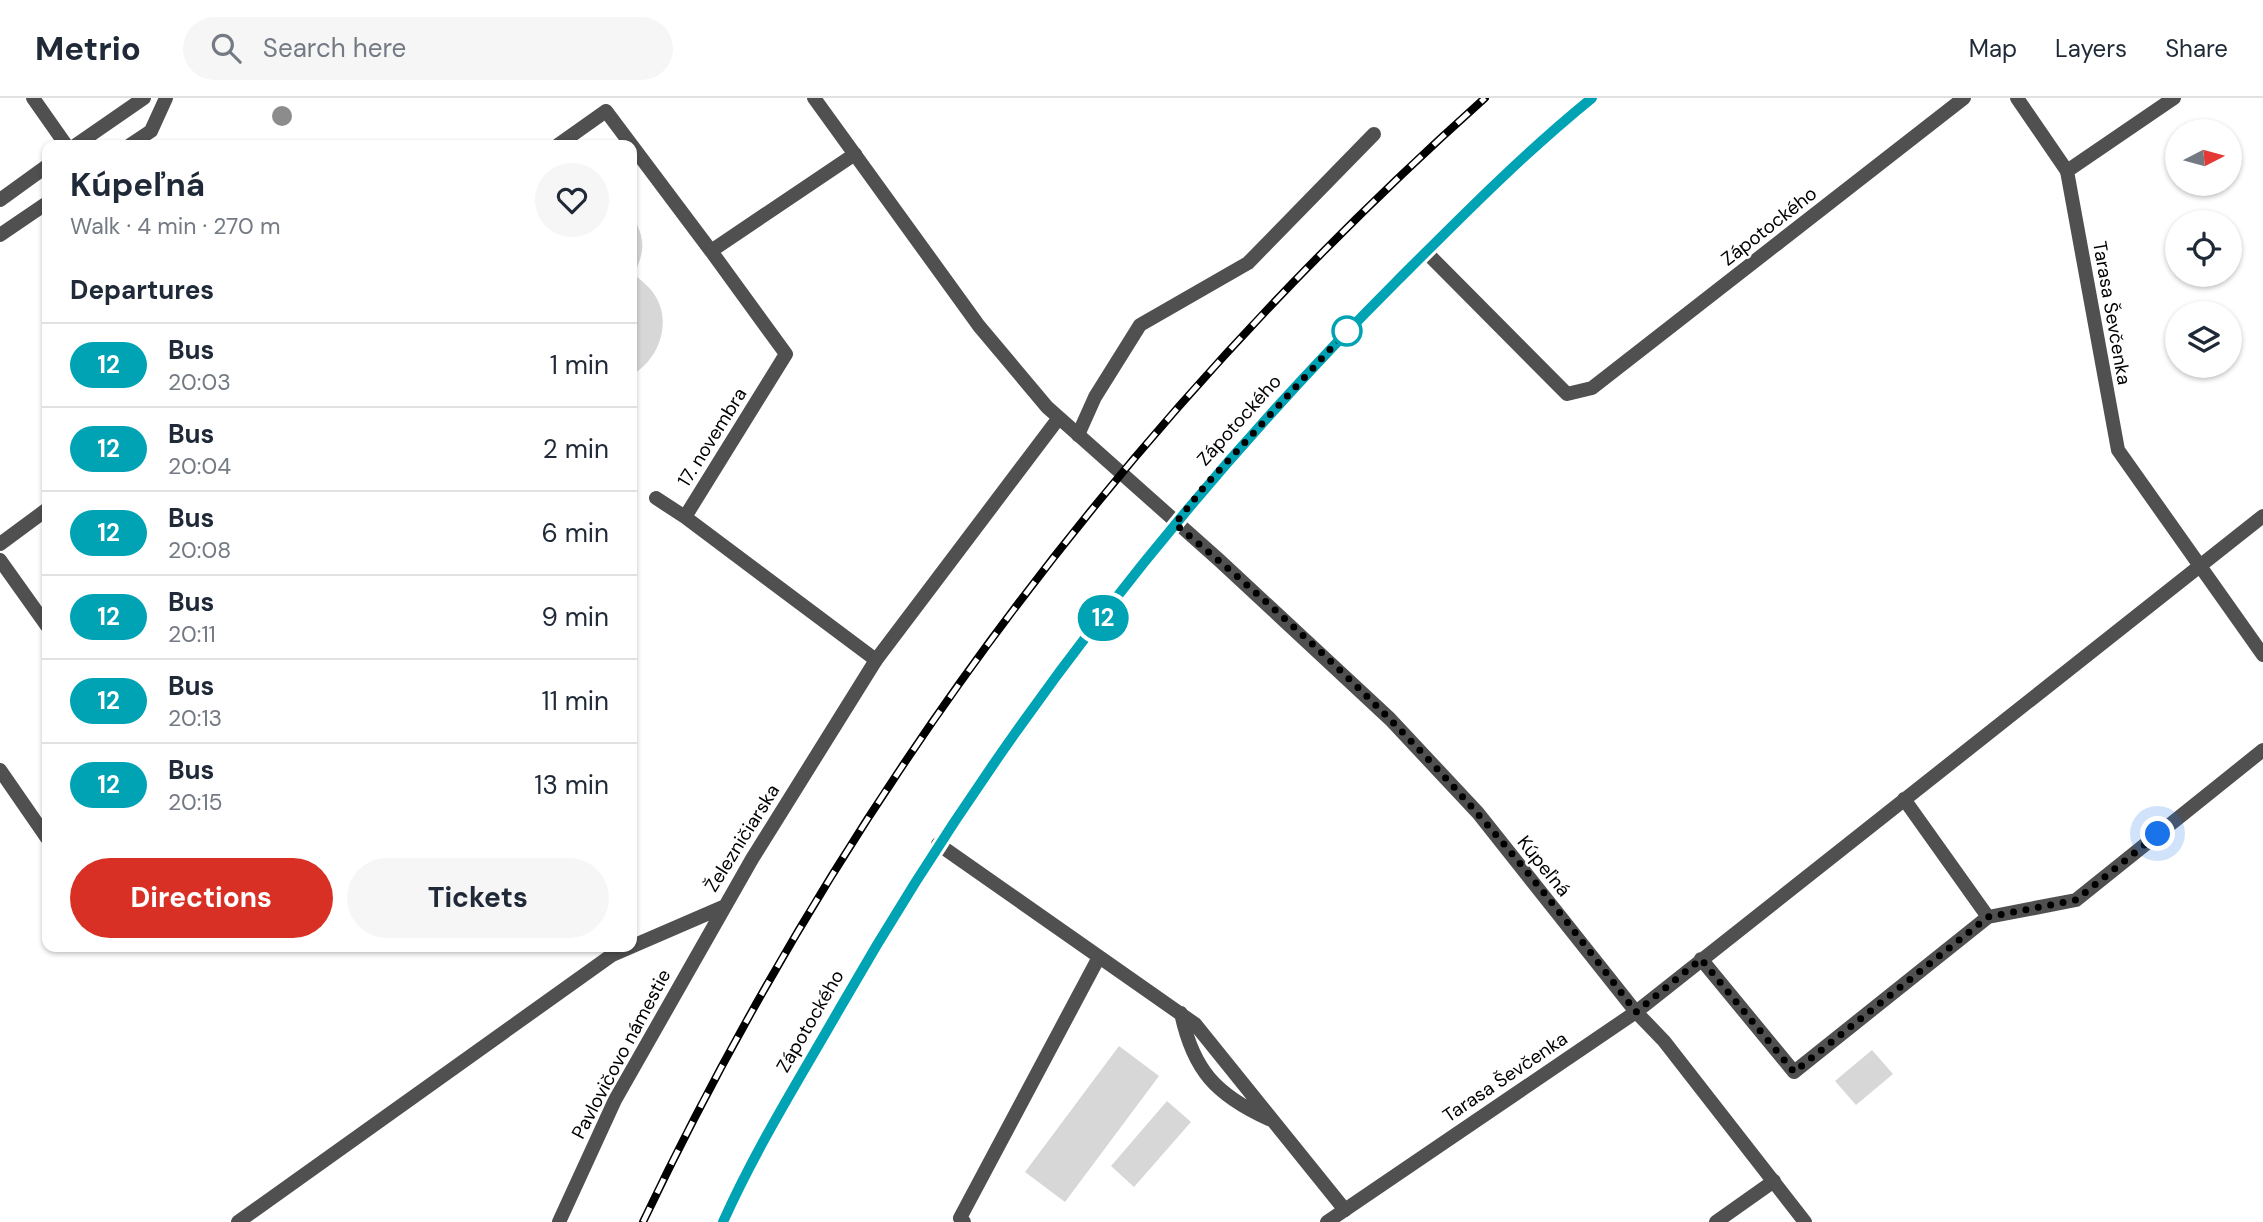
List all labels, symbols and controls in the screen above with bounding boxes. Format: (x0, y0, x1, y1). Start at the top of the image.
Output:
search box (183, 17, 673, 80)
text: Metrio (35, 27, 141, 70)
icon: search (207, 29, 245, 67)
text: Search here (263, 31, 406, 65)
text: Map (1969, 33, 2017, 64)
text: Layers (2055, 33, 2127, 64)
text: Share (2165, 33, 2228, 64)
north arrow (2165, 119, 2242, 196)
map controls (2165, 119, 2242, 378)
text: Kúpeľná (70, 163, 205, 206)
button: heart (535, 163, 609, 237)
street label: Zápotockého (1716, 181, 1822, 271)
button: locate (2165, 210, 2242, 287)
text: Walk · 4 min · 270 m (70, 211, 280, 241)
street label: Tarasa Ševčenka (2087, 239, 2137, 387)
text: Departures (70, 273, 214, 307)
button: layers (2165, 301, 2242, 378)
unlabelled marker (1332, 316, 1362, 346)
text: Bus (168, 333, 214, 367)
text: 1 min (550, 348, 609, 382)
text: 12 (97, 349, 120, 380)
text: 20:03 (168, 367, 231, 397)
street label: Zápotockého (1191, 369, 1287, 471)
street label: 17. novembra (672, 383, 752, 491)
text: Bus (168, 417, 214, 451)
text: 2 min (543, 432, 609, 466)
text: 12 (97, 433, 120, 464)
text: 20:04 (168, 451, 231, 481)
text: Bus (168, 501, 214, 535)
text: 6 min (541, 516, 609, 550)
text: 12 (97, 517, 120, 548)
text: 20:08 (168, 535, 231, 565)
text: Bus (168, 585, 214, 619)
line badge: 12 (1072, 595, 1134, 641)
text: 9 min (541, 600, 609, 634)
text: 12 (97, 601, 120, 632)
text: 12 (1092, 602, 1114, 633)
text: 20:11 (168, 619, 216, 649)
text: Bus (168, 669, 214, 703)
text: 11 min (542, 684, 609, 718)
text: 12 (97, 685, 120, 716)
text: 20:13 (168, 703, 222, 733)
text: Bus (168, 753, 214, 787)
text: 13 min (534, 768, 609, 802)
text: 12 (97, 769, 120, 800)
street label: Železničiarska (699, 779, 785, 897)
text: 20:15 (168, 787, 223, 817)
your location (2140, 816, 2175, 851)
street label: Kúpeľná (1512, 830, 1576, 902)
button: Directions (70, 858, 333, 938)
button: Tickets (347, 858, 609, 938)
street label: Pavlovičovo námestie (566, 965, 676, 1143)
street label: Zápotockého (771, 965, 849, 1077)
street label: Tarasa Ševčenka (1438, 1026, 1572, 1128)

